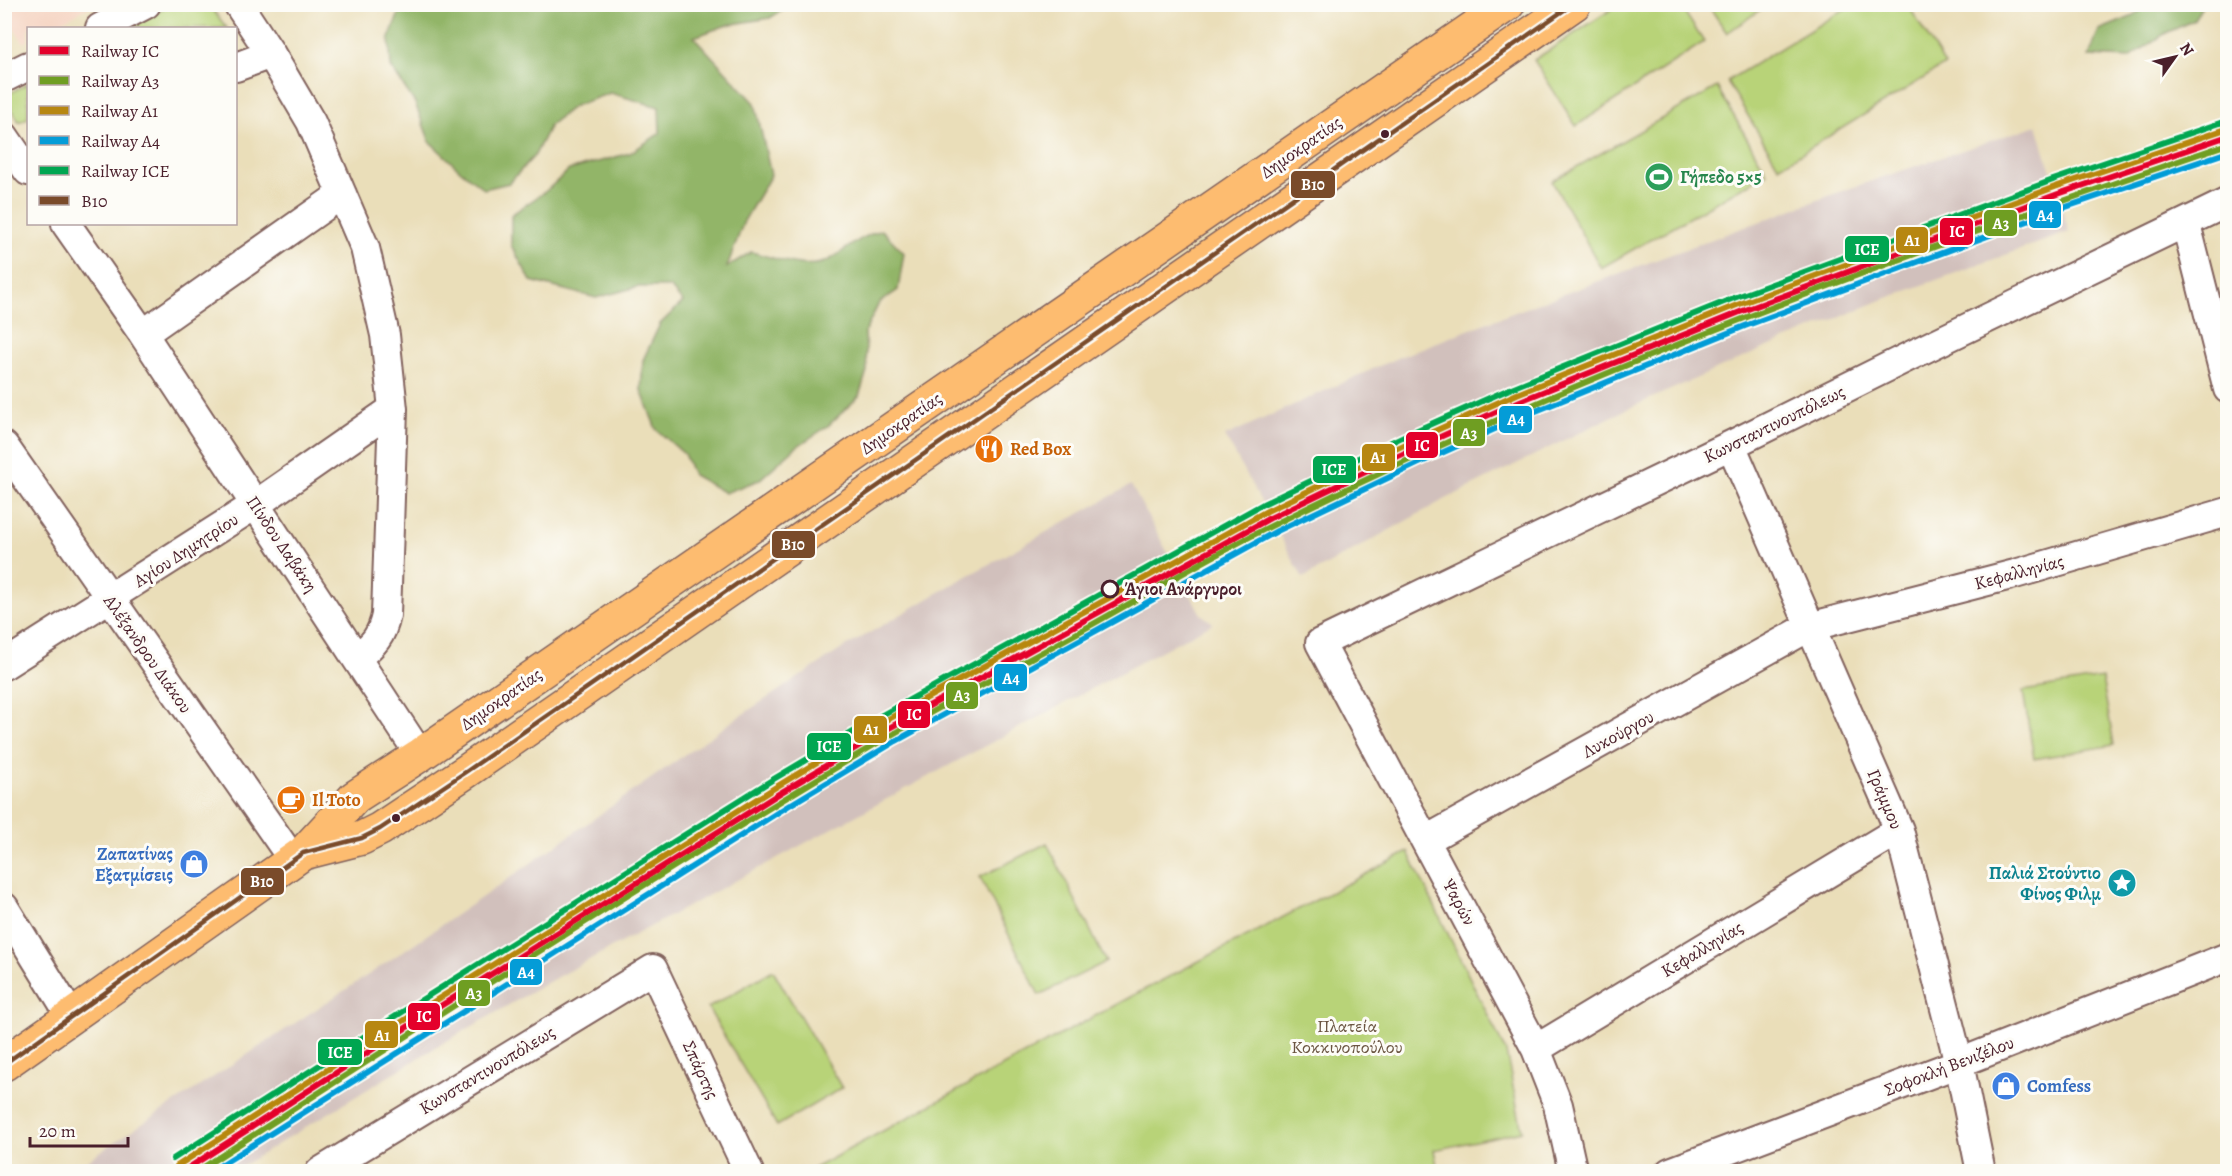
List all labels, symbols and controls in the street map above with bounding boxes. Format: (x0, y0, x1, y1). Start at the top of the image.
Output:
legend (27, 27, 237, 225)
north arrow (2145, 27, 2205, 87)
text: N (2174, 38, 2199, 60)
text: Railway IC (81, 39, 159, 63)
text: Railway A3 (81, 69, 160, 93)
text: Railway A1 (81, 99, 158, 123)
street label: Δημοκρατίας (1256, 110, 1346, 184)
unlabelled marker (1379, 128, 1391, 140)
text: Railway A4 (81, 129, 160, 153)
text: Railway ICE (81, 159, 170, 183)
sports icon: Γήπεδο 5×5 (1643, 161, 1675, 193)
place label: Γήπεδο 5×5 (1680, 165, 1762, 189)
line badge: Β10 (1290, 170, 1336, 199)
text: Β10 (1301, 174, 1325, 196)
text: Β10 (81, 189, 108, 213)
line badge: A4 (2028, 200, 2062, 229)
text: A4 (2035, 205, 2054, 227)
line badge: A3 (1983, 209, 2018, 237)
text: A3 (1992, 213, 2010, 235)
line badge: IC (1939, 217, 1974, 246)
text: IC (1949, 221, 1965, 243)
line badge: A1 (1895, 226, 1929, 254)
text: A1 (1903, 230, 1920, 252)
line badge: ICE (1844, 235, 1890, 263)
text: ICE (1854, 239, 1880, 261)
street label: Κωνσταντινουπόλεως (1699, 379, 1849, 469)
street label: Δημοκρατίας (856, 386, 946, 460)
line badge: A4 (1498, 405, 1533, 434)
text: A4 (1506, 409, 1525, 431)
line badge: A3 (1452, 418, 1486, 447)
text: A3 (1460, 423, 1478, 445)
line badge: IC (1405, 431, 1439, 459)
restaurant icon: Red Box (973, 433, 1005, 465)
text: IC (1414, 435, 1430, 457)
place label: Red Box (1010, 437, 1071, 461)
line badge: A1 (1361, 443, 1396, 472)
text: A1 (1369, 447, 1386, 469)
line badge: ICE (1312, 455, 1357, 484)
text: ICE (1321, 459, 1347, 481)
street label: Πίνδου Δαβάκη (241, 491, 323, 597)
street label: Αγίου Δημητρίου (128, 507, 243, 593)
line badge: Β10 (771, 530, 816, 559)
text: Β10 (781, 534, 805, 556)
street label: Κεφαλληνίας (1972, 549, 2066, 595)
place label: Άγιοι Ανάργυροι (1124, 577, 1242, 601)
marker: Άγιοι Ανάργυροι (1101, 580, 1119, 598)
street label: Αλέξανδρου Διάκου (98, 589, 198, 718)
street label: Δημοκρατίας (456, 662, 546, 736)
line badge: A4 (993, 663, 1028, 692)
text: A4 (1001, 668, 1020, 690)
line badge: A3 (945, 681, 979, 710)
text: A3 (953, 685, 971, 707)
line badge: IC (897, 700, 931, 729)
text: IC (906, 704, 922, 726)
street label: Λυκούργου (1577, 705, 1658, 764)
line badge: A1 (853, 715, 888, 744)
text: A1 (862, 719, 879, 741)
line badge: ICE (806, 732, 852, 761)
text: ICE (816, 736, 842, 758)
street label: Γράμμου (1862, 765, 1908, 833)
cafe icon: Il Toto (275, 784, 307, 816)
place label: Il Toto (312, 788, 361, 812)
unlabelled marker (390, 812, 402, 824)
place label: Ζαπατίνας Εξατμίσεις (95, 842, 173, 887)
shop icon: Ζαπατίνας Εξατμίσεις (178, 848, 210, 880)
place label: Παλιά Στούντιο Φίνος Φιλμ (1989, 861, 2101, 906)
line badge: Β10 (240, 867, 285, 896)
place icon: Παλιά Στούντιο Φίνος Φιλμ (2106, 867, 2138, 899)
text: Β10 (250, 871, 274, 893)
street label: Ψαρών (1437, 874, 1481, 930)
street label: Κεφαλληνίας (1657, 915, 1747, 983)
line badge: A4 (509, 958, 543, 986)
text: A4 (516, 962, 535, 984)
line badge: A3 (457, 979, 491, 1007)
text: A3 (465, 983, 483, 1005)
line badge: IC (407, 1002, 441, 1031)
text: IC (416, 1006, 432, 1028)
park label: Πλατεία Κοκκινοπούλου (1291, 1014, 1403, 1059)
line badge: A1 (364, 1020, 399, 1049)
street label: Κωνσταντινουπόλεως (415, 1020, 559, 1120)
text: A1 (373, 1025, 390, 1047)
street label: Σοφοκλή Βενιζέλου (1881, 1030, 2017, 1102)
street label: Σπάρτης (677, 1037, 725, 1103)
line badge: ICE (317, 1038, 363, 1066)
text: ICE (327, 1042, 353, 1064)
shop icon: Comfess (1990, 1070, 2022, 1102)
place label: Comfess (2027, 1074, 2091, 1098)
scale bar (30, 1110, 128, 1148)
text: 20 m (39, 1119, 76, 1143)

